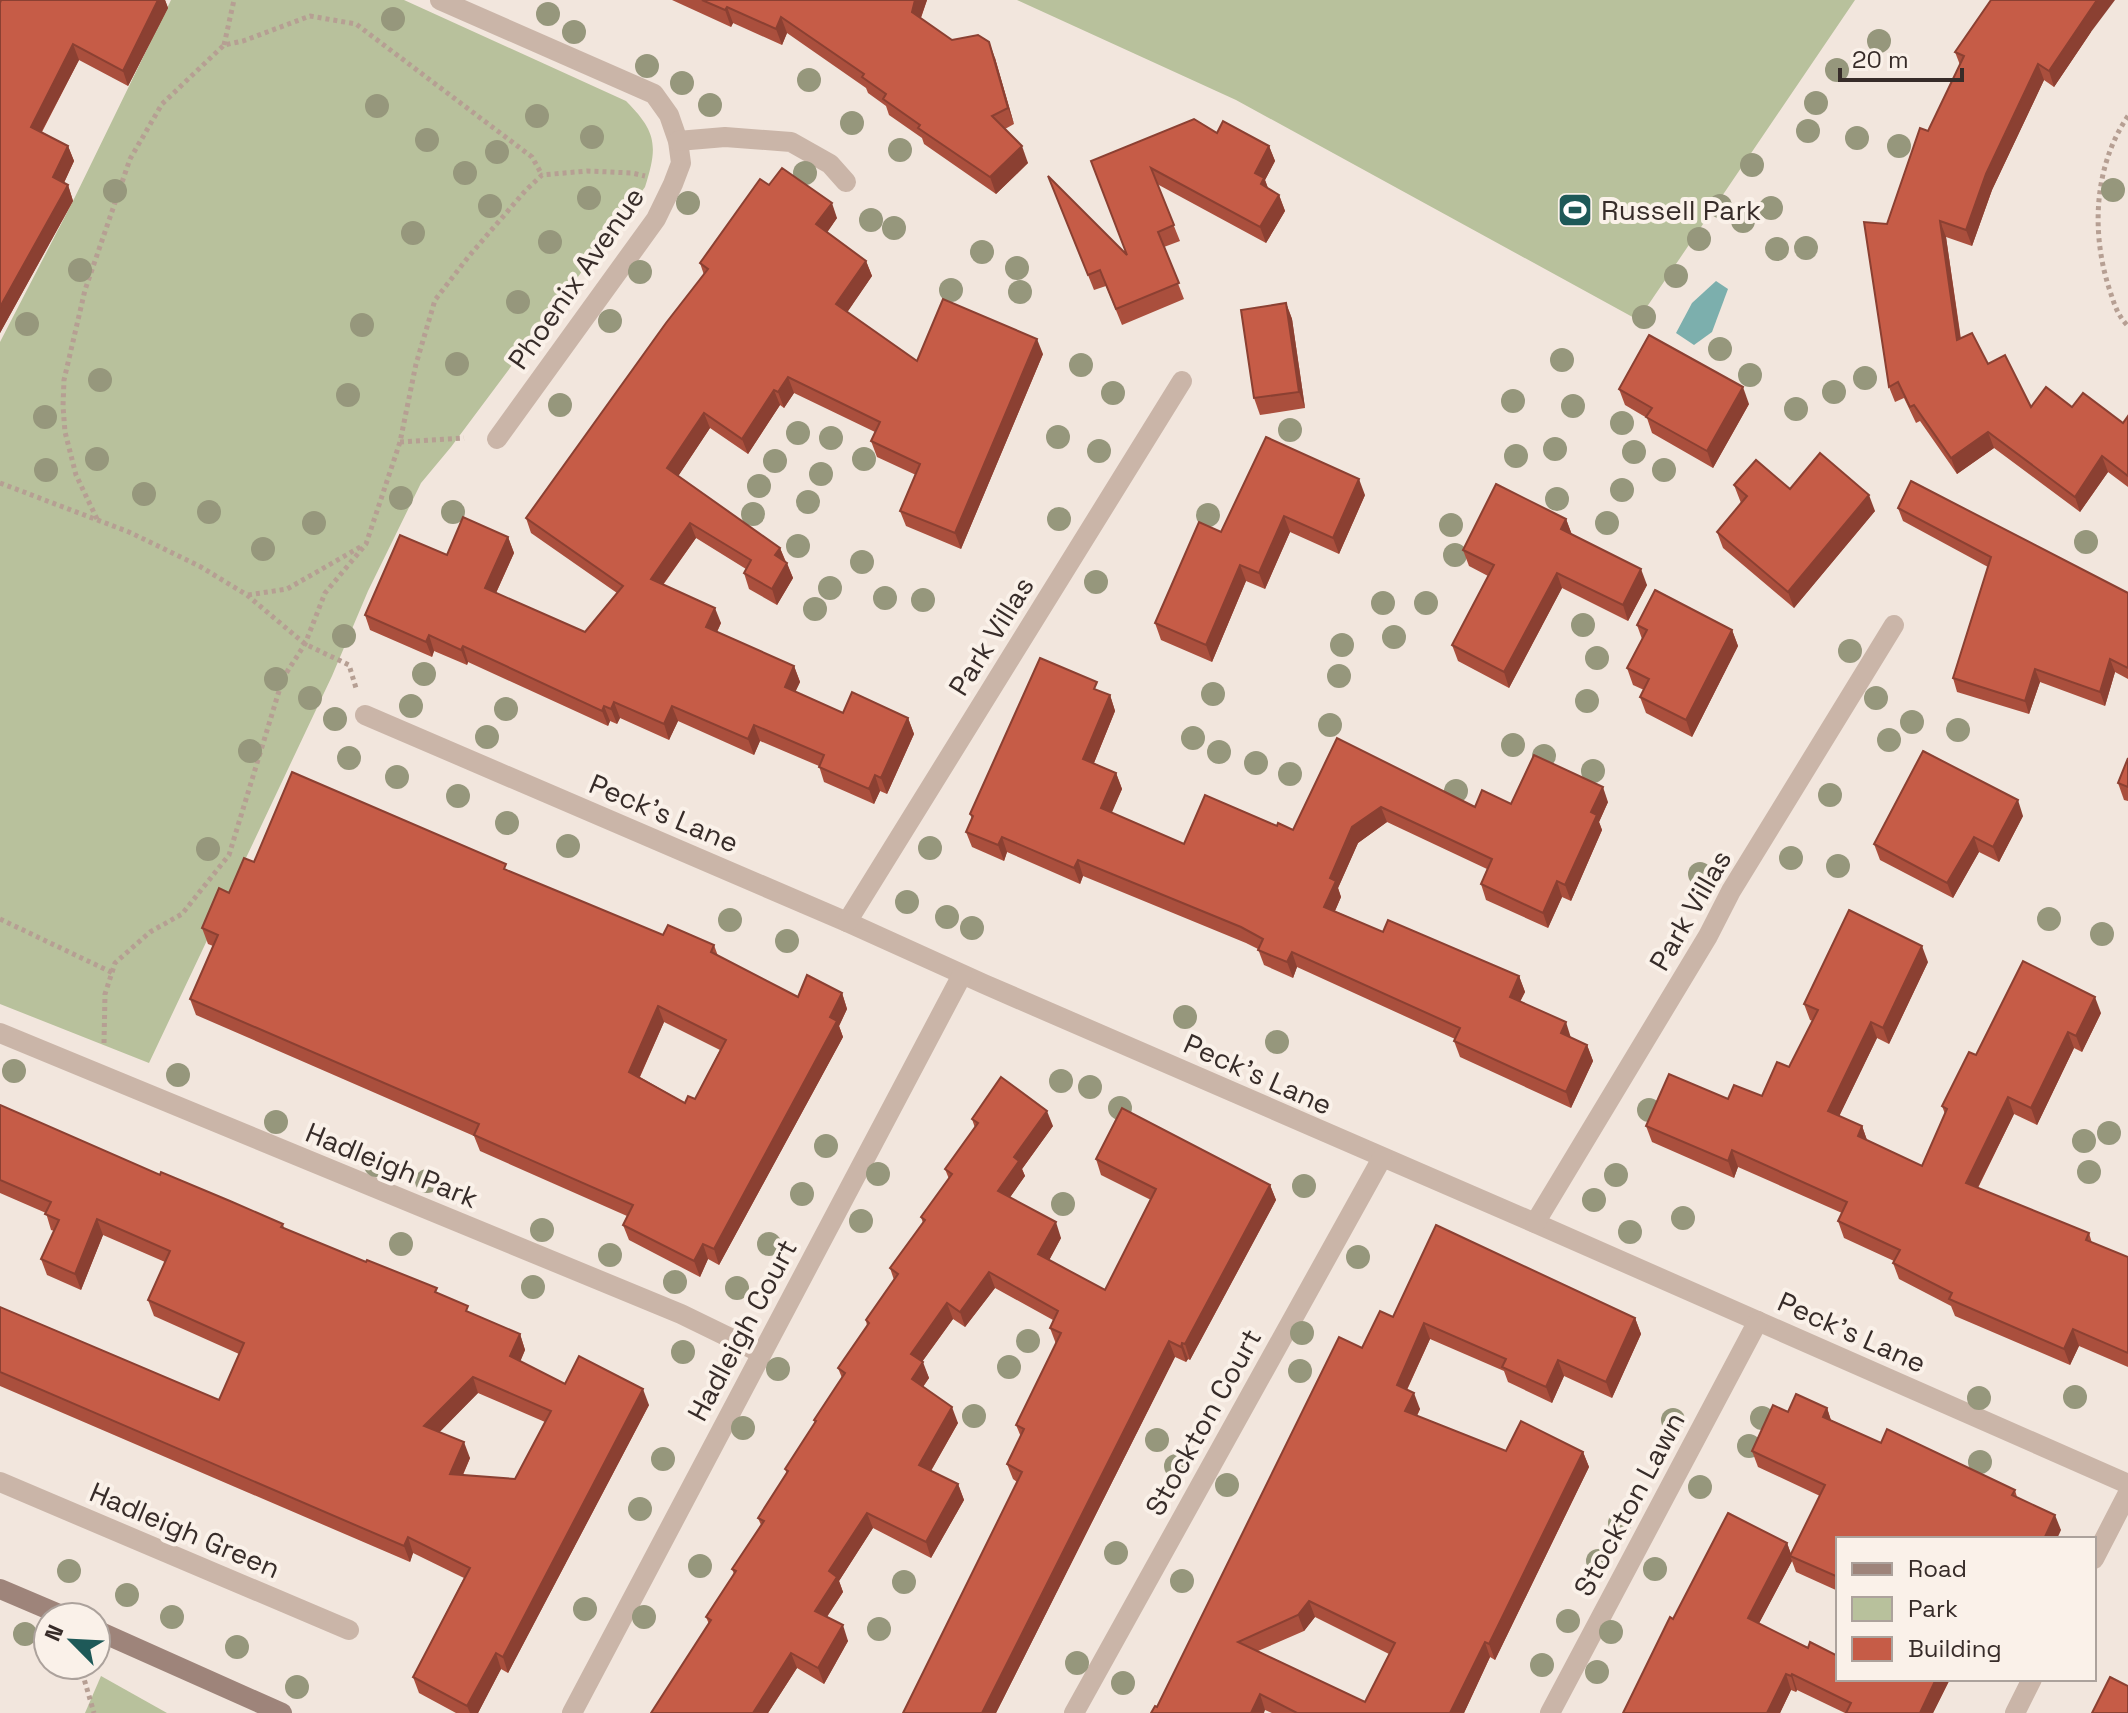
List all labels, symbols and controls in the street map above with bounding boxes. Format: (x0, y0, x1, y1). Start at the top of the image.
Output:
scale bar (1840, 32, 1962, 82)
text: 20 m (1852, 44, 1909, 75)
street label: Phoenix Avenue (500, 180, 652, 376)
sports icon: Russell Park (1556, 191, 1594, 229)
place label: Russell Park (1601, 192, 1761, 228)
street label: Park Villas (940, 570, 1042, 702)
street label: Peck's Lane (584, 765, 744, 861)
street label: Park Villas (1641, 843, 1739, 977)
street label: Peck's Lane (1178, 1025, 1338, 1123)
street label: Hadleigh Park (300, 1114, 484, 1216)
street label: Hadleigh Court (679, 1233, 805, 1427)
street label: Peck's Lane (1772, 1283, 1932, 1381)
street label: Stockton Court (1137, 1322, 1269, 1522)
street label: Stockton Lawn (1565, 1406, 1693, 1602)
street label: Hadleigh Green (84, 1474, 286, 1586)
legend (1836, 1537, 2096, 1681)
text: Road (1908, 1553, 1967, 1584)
text: Park (1908, 1593, 1958, 1624)
north arrow (32, 1601, 112, 1681)
text: N (38, 1620, 70, 1645)
text: Building (1908, 1633, 2002, 1664)

